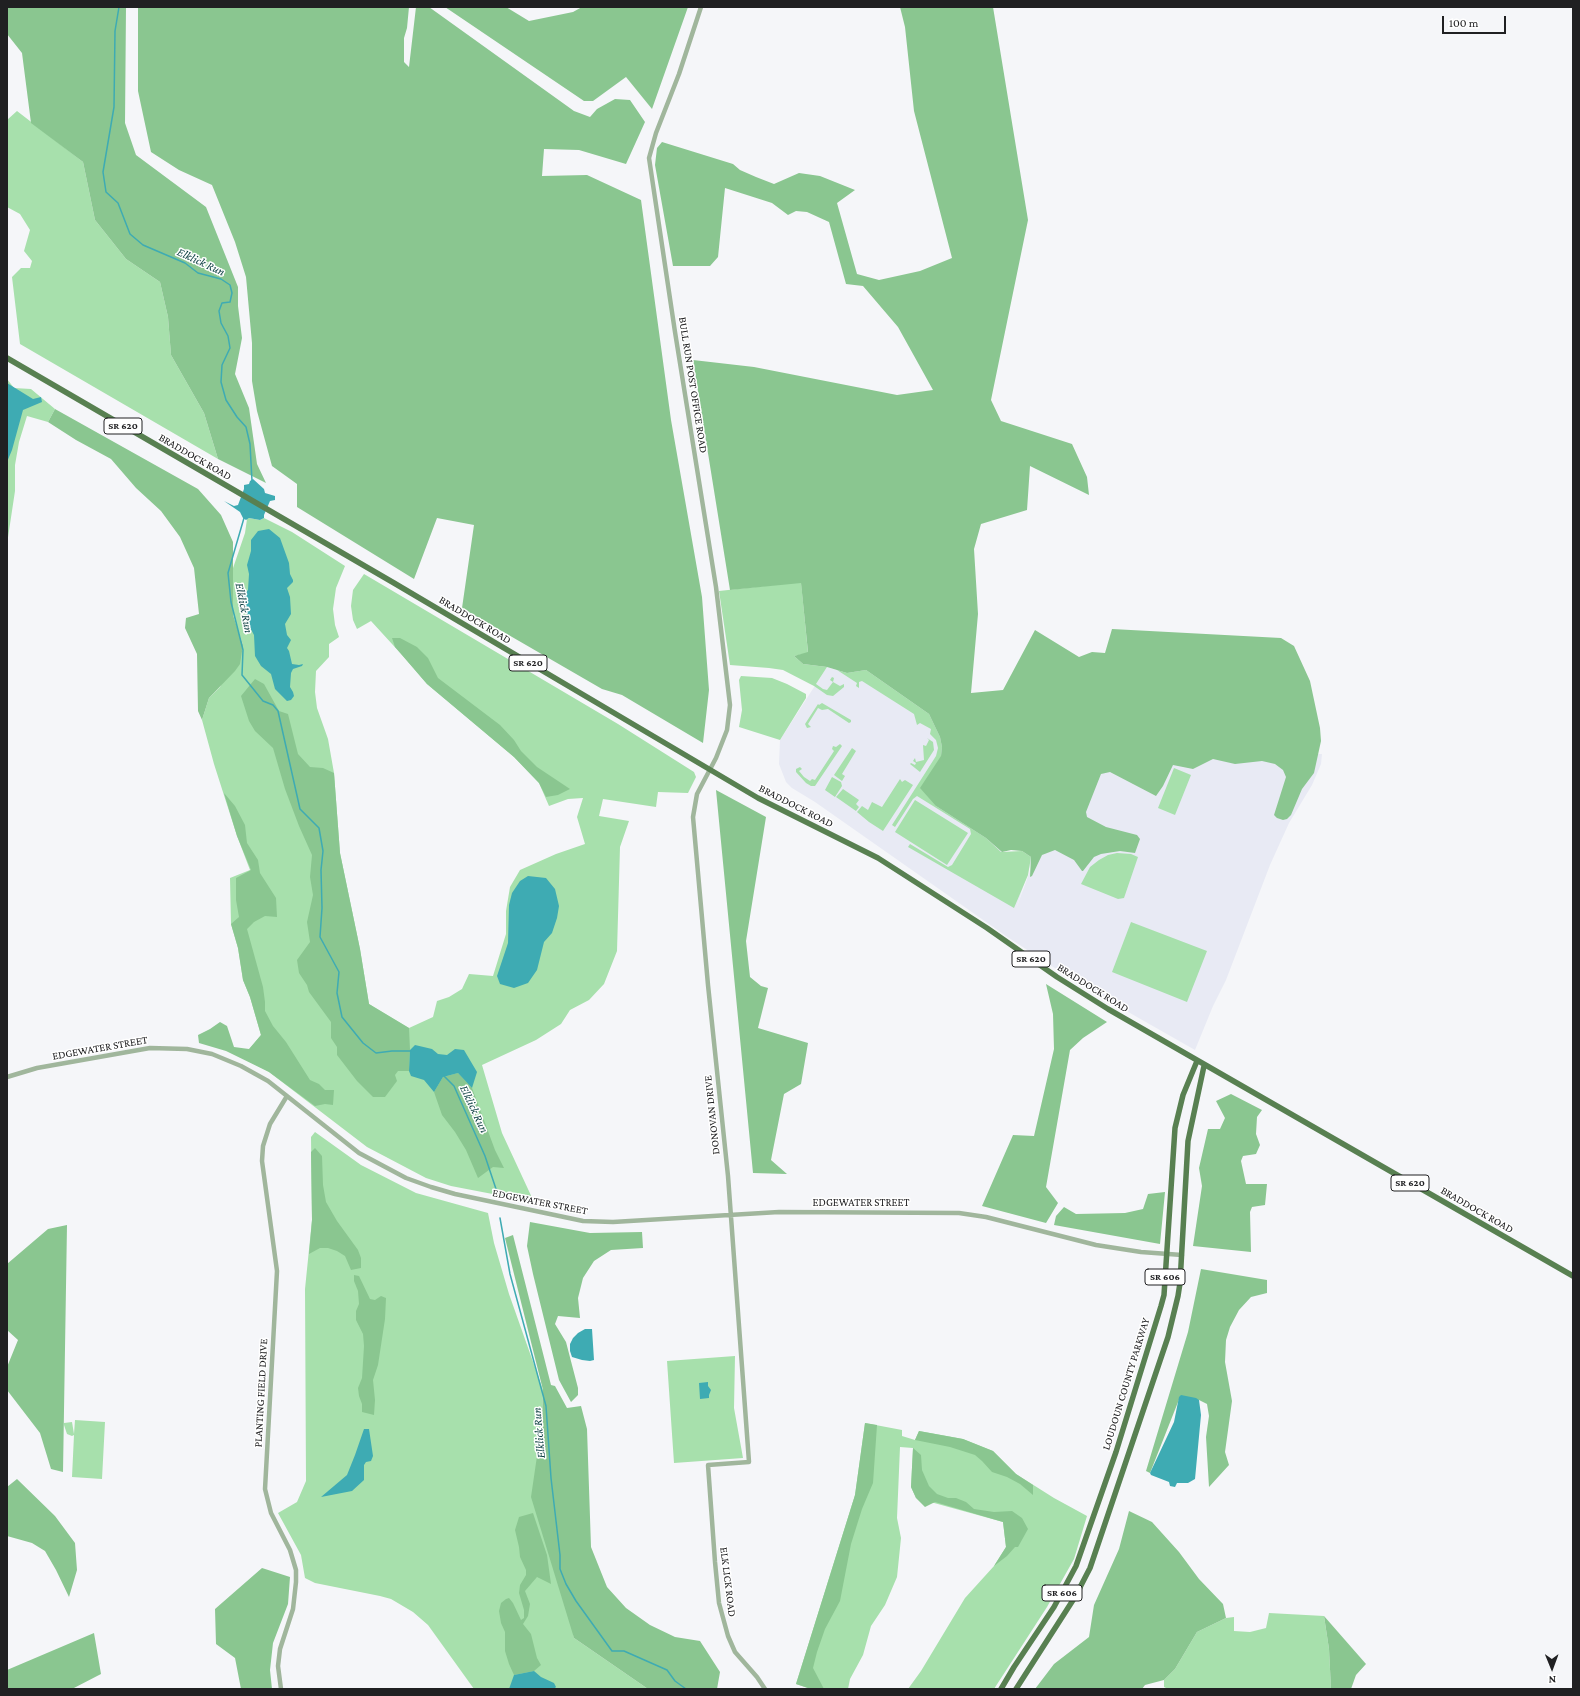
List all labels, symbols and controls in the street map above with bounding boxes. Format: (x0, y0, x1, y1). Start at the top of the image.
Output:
scale bar (1444, 8, 1508, 34)
text: 100 m (1449, 16, 1478, 30)
water label: Elklick Run (175, 245, 227, 279)
street label: BULL RUN POST OFFICE ROAD (676, 316, 710, 454)
road number: SR 620 (104, 418, 142, 434)
street label: BRADDOCK ROAD (156, 431, 234, 483)
water label: Elklick Run (232, 582, 256, 634)
street label: BRADDOCK ROAD (437, 593, 513, 647)
road number: SR 620 (509, 655, 547, 671)
street label: BRADDOCK ROAD (757, 782, 835, 830)
road number: SR 620 (1012, 951, 1050, 967)
street label: BRADDOCK ROAD (1055, 961, 1131, 1015)
street label: EDGEWATER STREET (51, 1033, 149, 1063)
street label: DONOVAN DRIVE (701, 1075, 723, 1155)
water label: Elklick Run (457, 1083, 491, 1135)
road number: SR 620 (1391, 1175, 1429, 1191)
street label: BRADDOCK ROAD (1438, 1184, 1516, 1236)
street label: EDGEWATER STREET (491, 1186, 589, 1218)
street label: EDGEWATER STREET (813, 1196, 909, 1210)
road number: SR 606 (1145, 1269, 1185, 1285)
street label: LOUDOUN COUNTY PARKWAY (1100, 1316, 1152, 1452)
street label: PLANTING FIELD DRIVE (252, 1338, 270, 1448)
water label: Elklick Run (530, 1407, 548, 1459)
street label: ELK LICK ROAD (717, 1546, 739, 1618)
road number: SR 606 (1042, 1585, 1082, 1601)
north arrow (1532, 1648, 1572, 1688)
text: N (1548, 1674, 1556, 1686)

